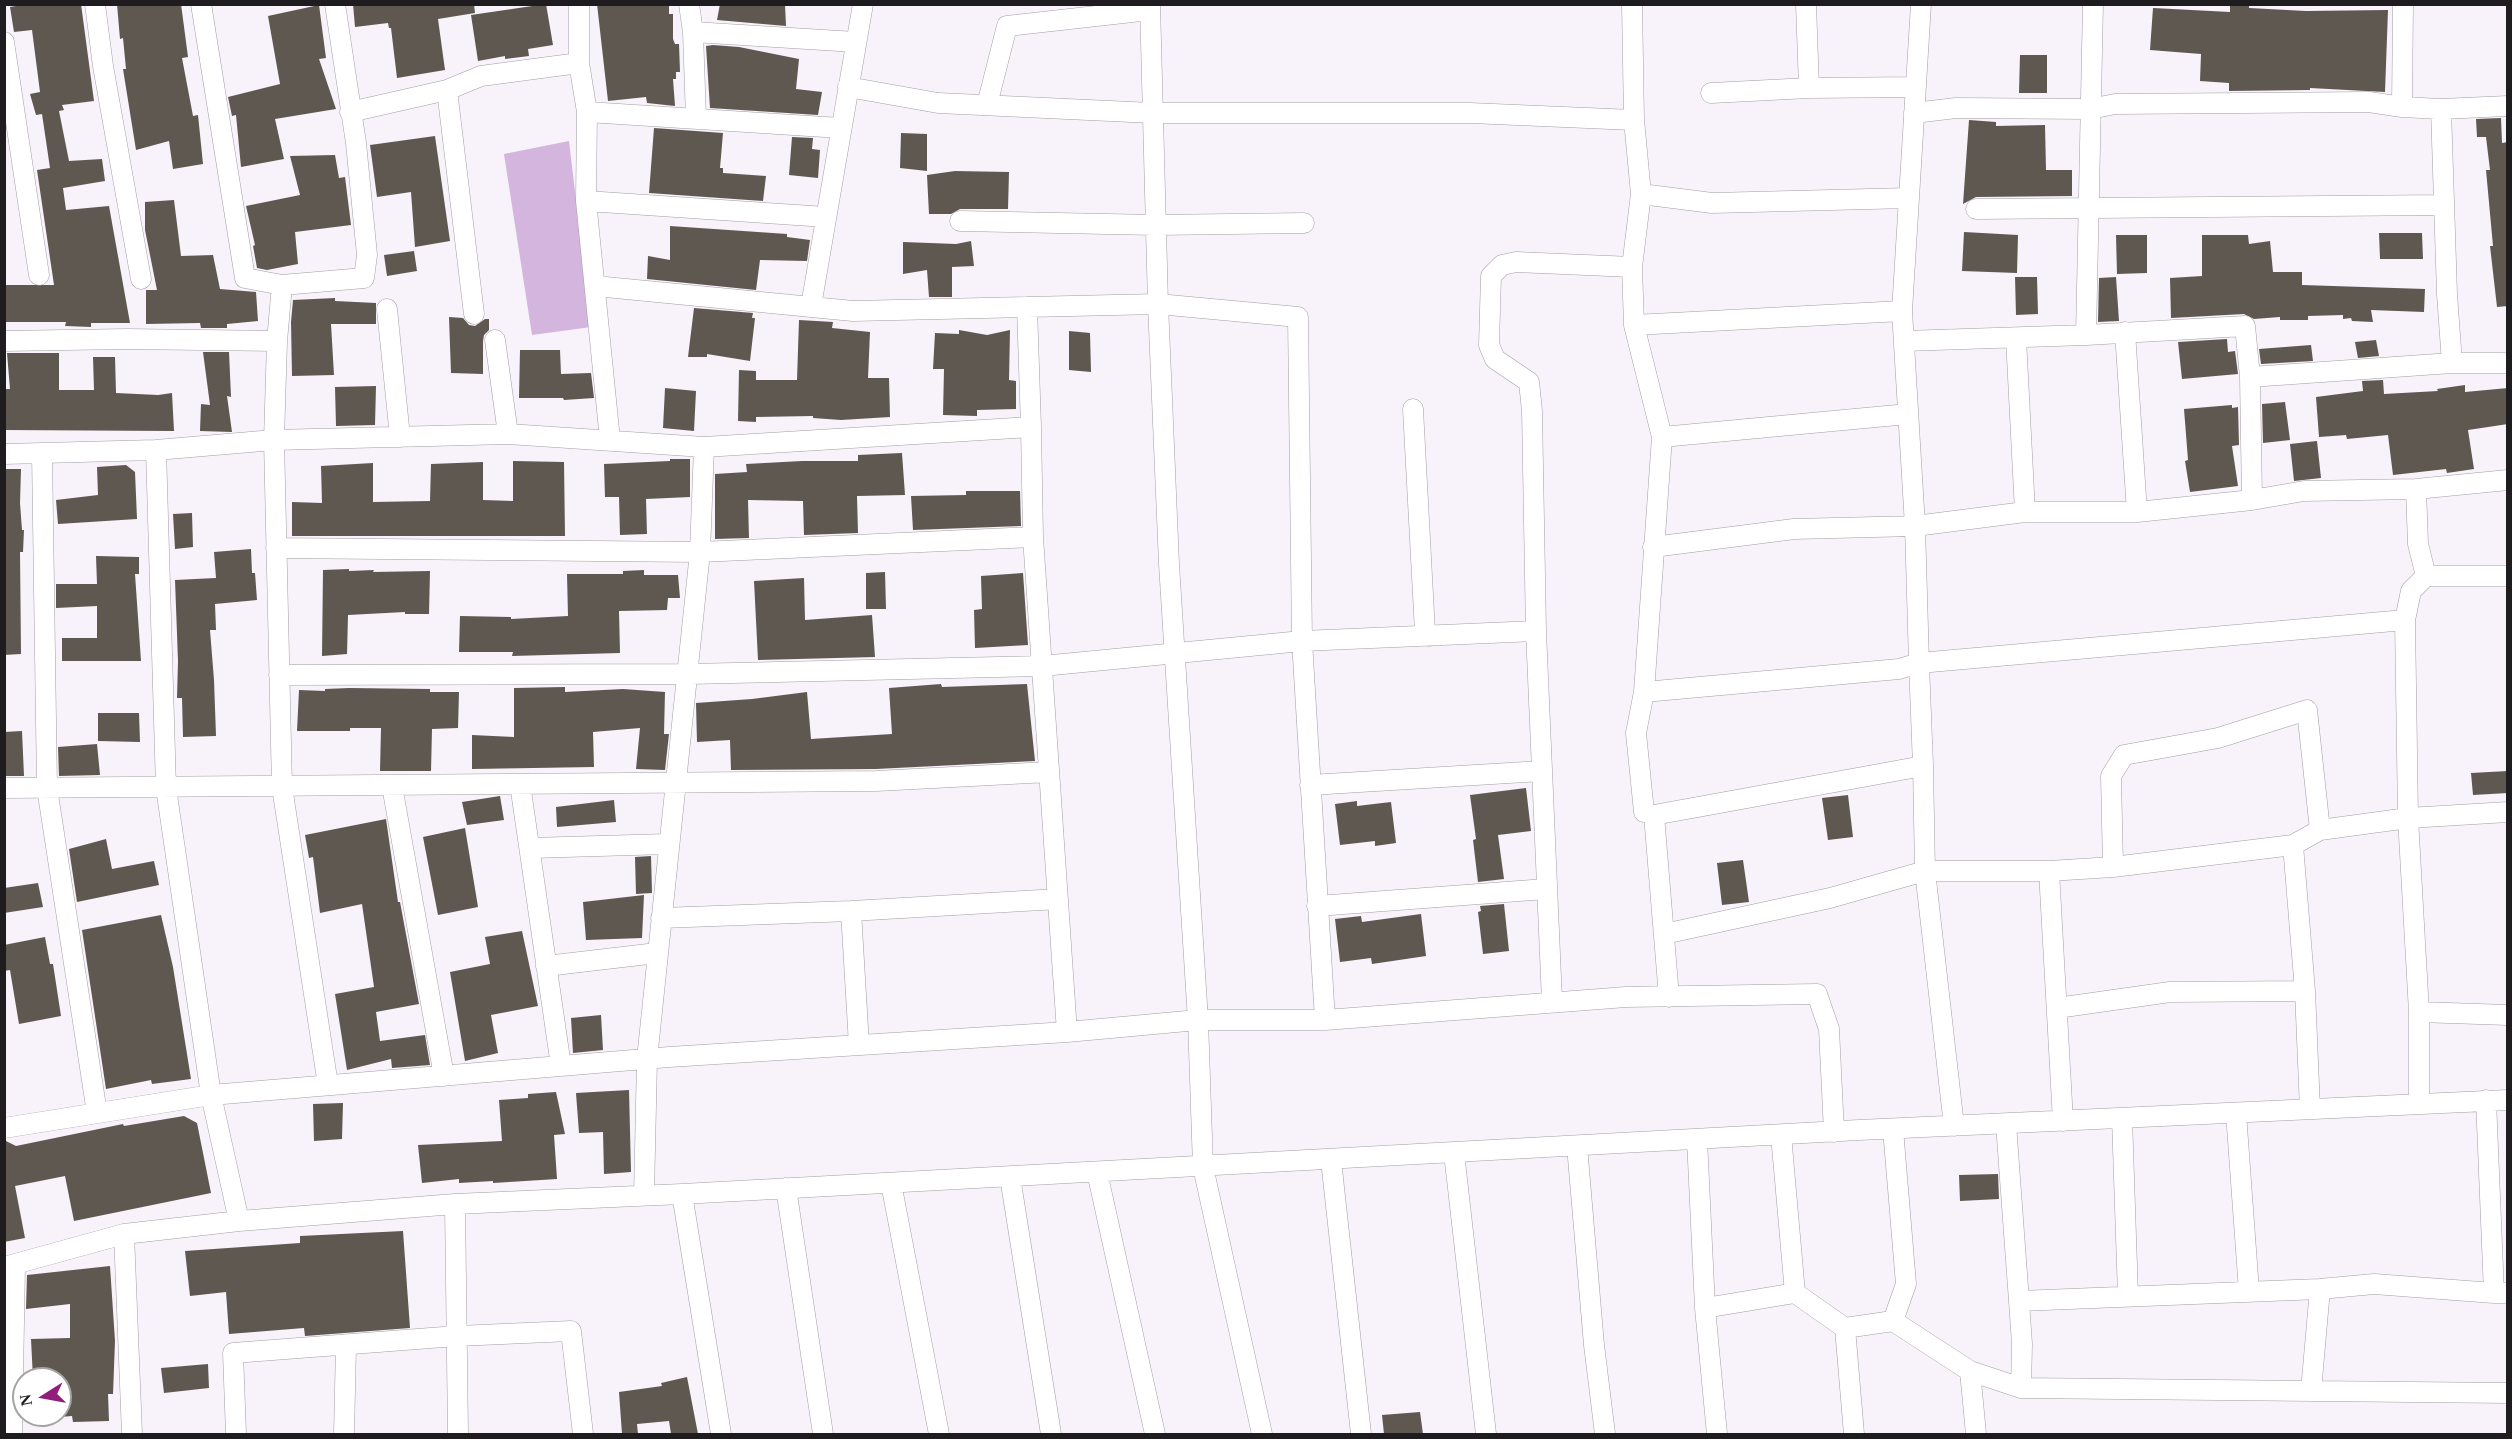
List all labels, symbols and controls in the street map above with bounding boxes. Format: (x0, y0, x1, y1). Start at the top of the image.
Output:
north arrow (12, 1367, 72, 1427)
text: N (16, 1393, 35, 1407)

